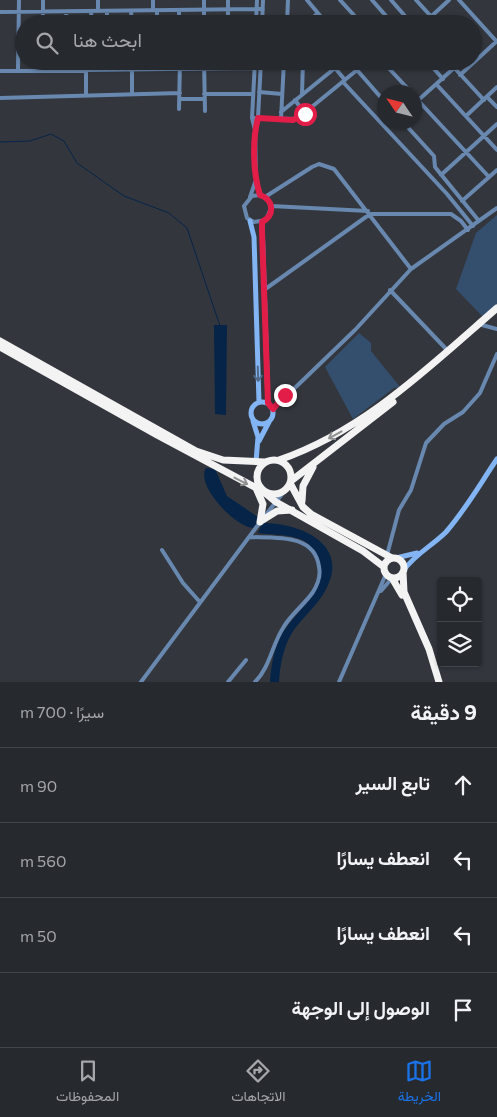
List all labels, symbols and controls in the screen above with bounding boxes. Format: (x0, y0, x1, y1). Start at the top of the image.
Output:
search box (15, 15, 482, 70)
text: ابحث هنا (73, 28, 142, 51)
icon: search (33, 29, 61, 57)
north arrow (377, 85, 422, 130)
route start (294, 103, 317, 126)
one-way arrow (253, 365, 262, 381)
route end (274, 384, 297, 407)
one-way arrow (328, 430, 343, 440)
one-way arrow (233, 477, 248, 486)
map controls (437, 577, 482, 667)
button: locate (437, 577, 482, 622)
button: layers (437, 622, 482, 667)
text: 9 دقيقة (411, 699, 477, 724)
text: سيرًا · 700 m (20, 702, 104, 721)
text: تابع السير (356, 771, 430, 794)
icon: ahead (449, 771, 477, 799)
text: 90 m (20, 776, 57, 795)
text: انعطف يسارًا (336, 846, 430, 869)
icon: left (449, 846, 477, 874)
text: 560 m (20, 851, 66, 870)
text: انعطف يسارًا (336, 921, 430, 944)
icon: left (449, 921, 477, 949)
text: 50 m (20, 926, 57, 945)
text: الوصول إلى الوجهة (291, 996, 430, 1019)
icon: arrive (449, 996, 477, 1024)
tab: المحفوظات (56, 1057, 119, 1109)
tab: الاتجاهات (231, 1057, 286, 1109)
tab: الخريطة (398, 1057, 441, 1109)

